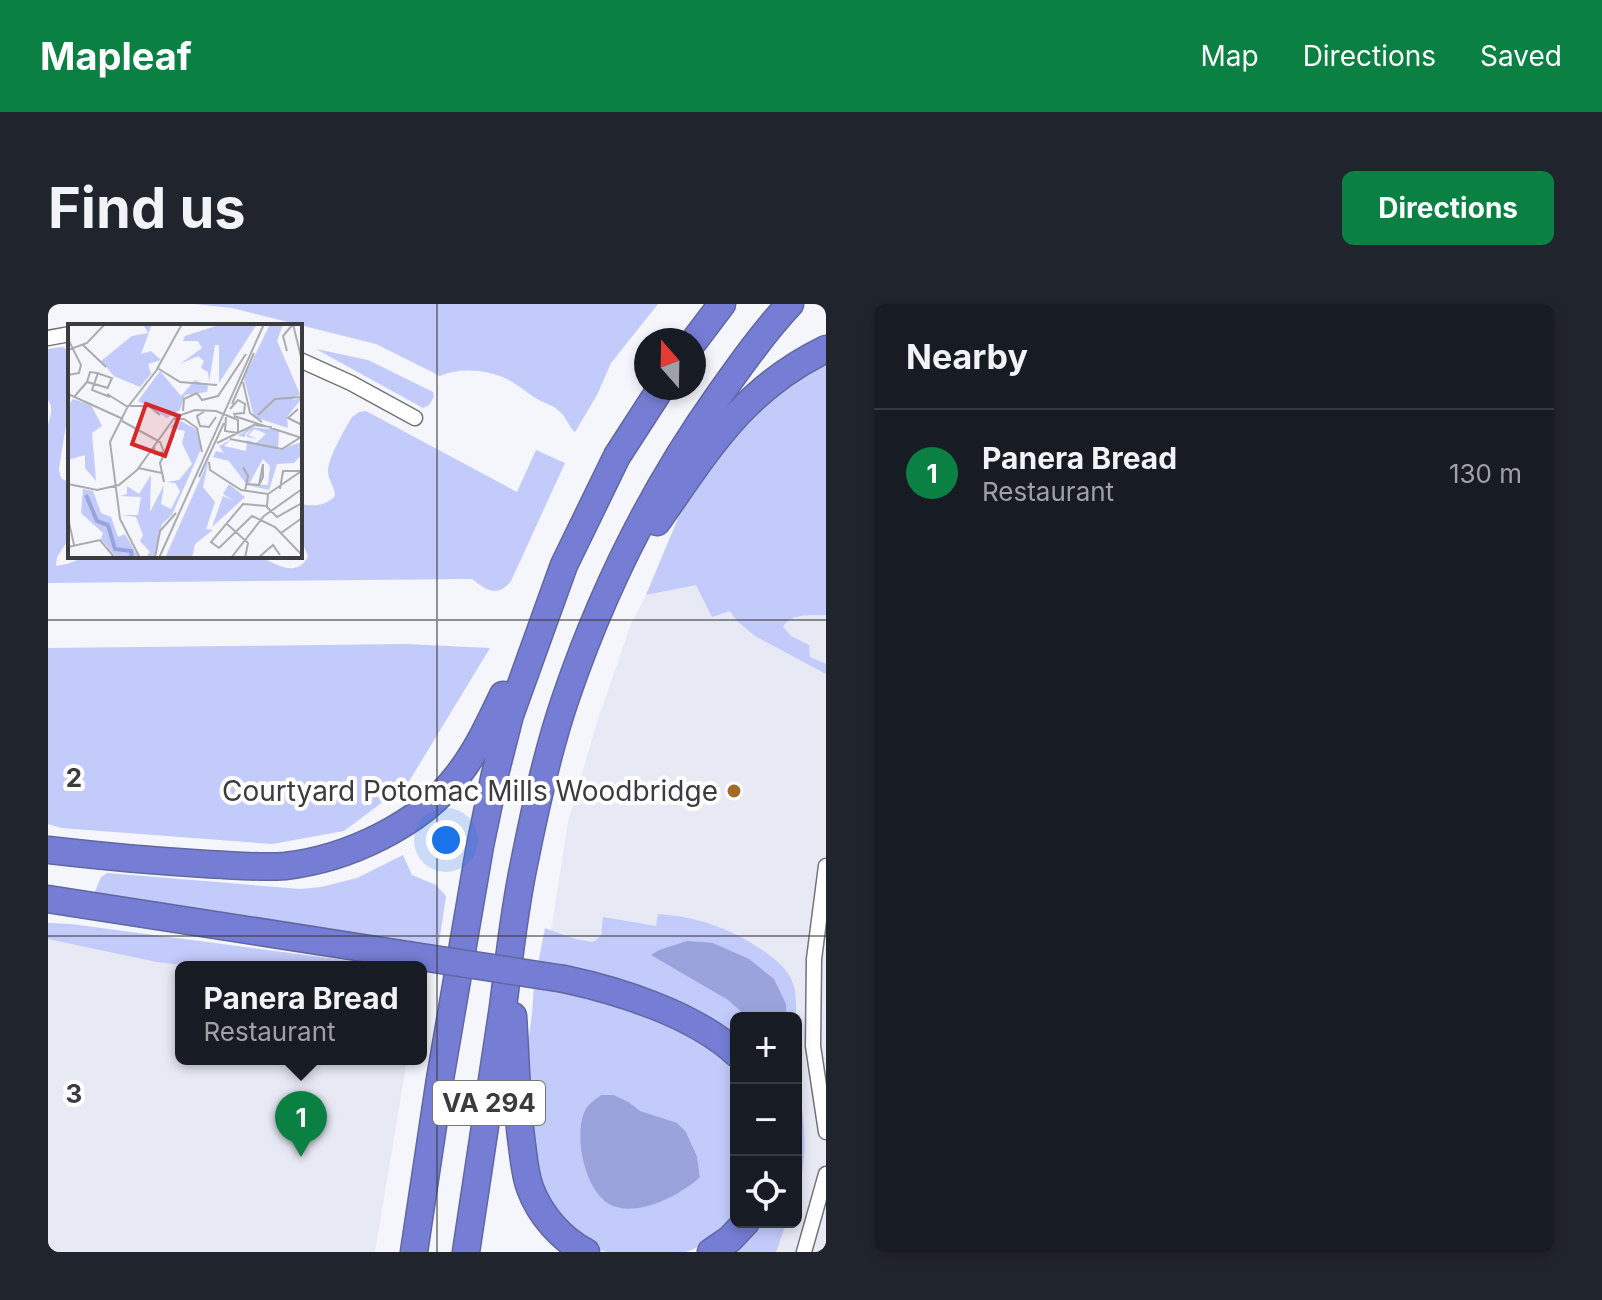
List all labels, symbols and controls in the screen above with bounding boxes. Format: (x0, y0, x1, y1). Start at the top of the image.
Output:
text: Mapleaf (40, 33, 192, 79)
text: Map (1200, 39, 1259, 73)
text: Directions (1303, 39, 1436, 73)
text: Saved (1480, 39, 1562, 73)
button: Directions (1342, 171, 1554, 245)
text: Find us (48, 174, 246, 242)
inset map (68, 324, 302, 558)
north arrow (634, 328, 706, 400)
text: Nearby (906, 336, 1028, 377)
text: Panera Bread (982, 440, 1177, 476)
text: 1 (926, 458, 938, 489)
text: 130 m (1449, 458, 1522, 489)
text: Restaurant (982, 476, 1114, 507)
text: 2 (66, 762, 82, 793)
place label: Courtyard Potomac Mills Woodbridge (222, 774, 718, 808)
marker: Courtyard Potomac Mills Woodbridge (725, 782, 743, 800)
your location (426, 820, 466, 860)
popup (175, 961, 427, 1065)
text: Panera Bread (203, 980, 399, 1016)
map controls (730, 1012, 802, 1228)
button: + (730, 1012, 802, 1084)
text: Restaurant (203, 1016, 336, 1047)
text: 3 (66, 1078, 82, 1109)
road number: VA 294 (433, 1081, 545, 1125)
button: − (730, 1084, 802, 1156)
pin: 1 (275, 1091, 327, 1157)
button: locate (730, 1156, 802, 1228)

